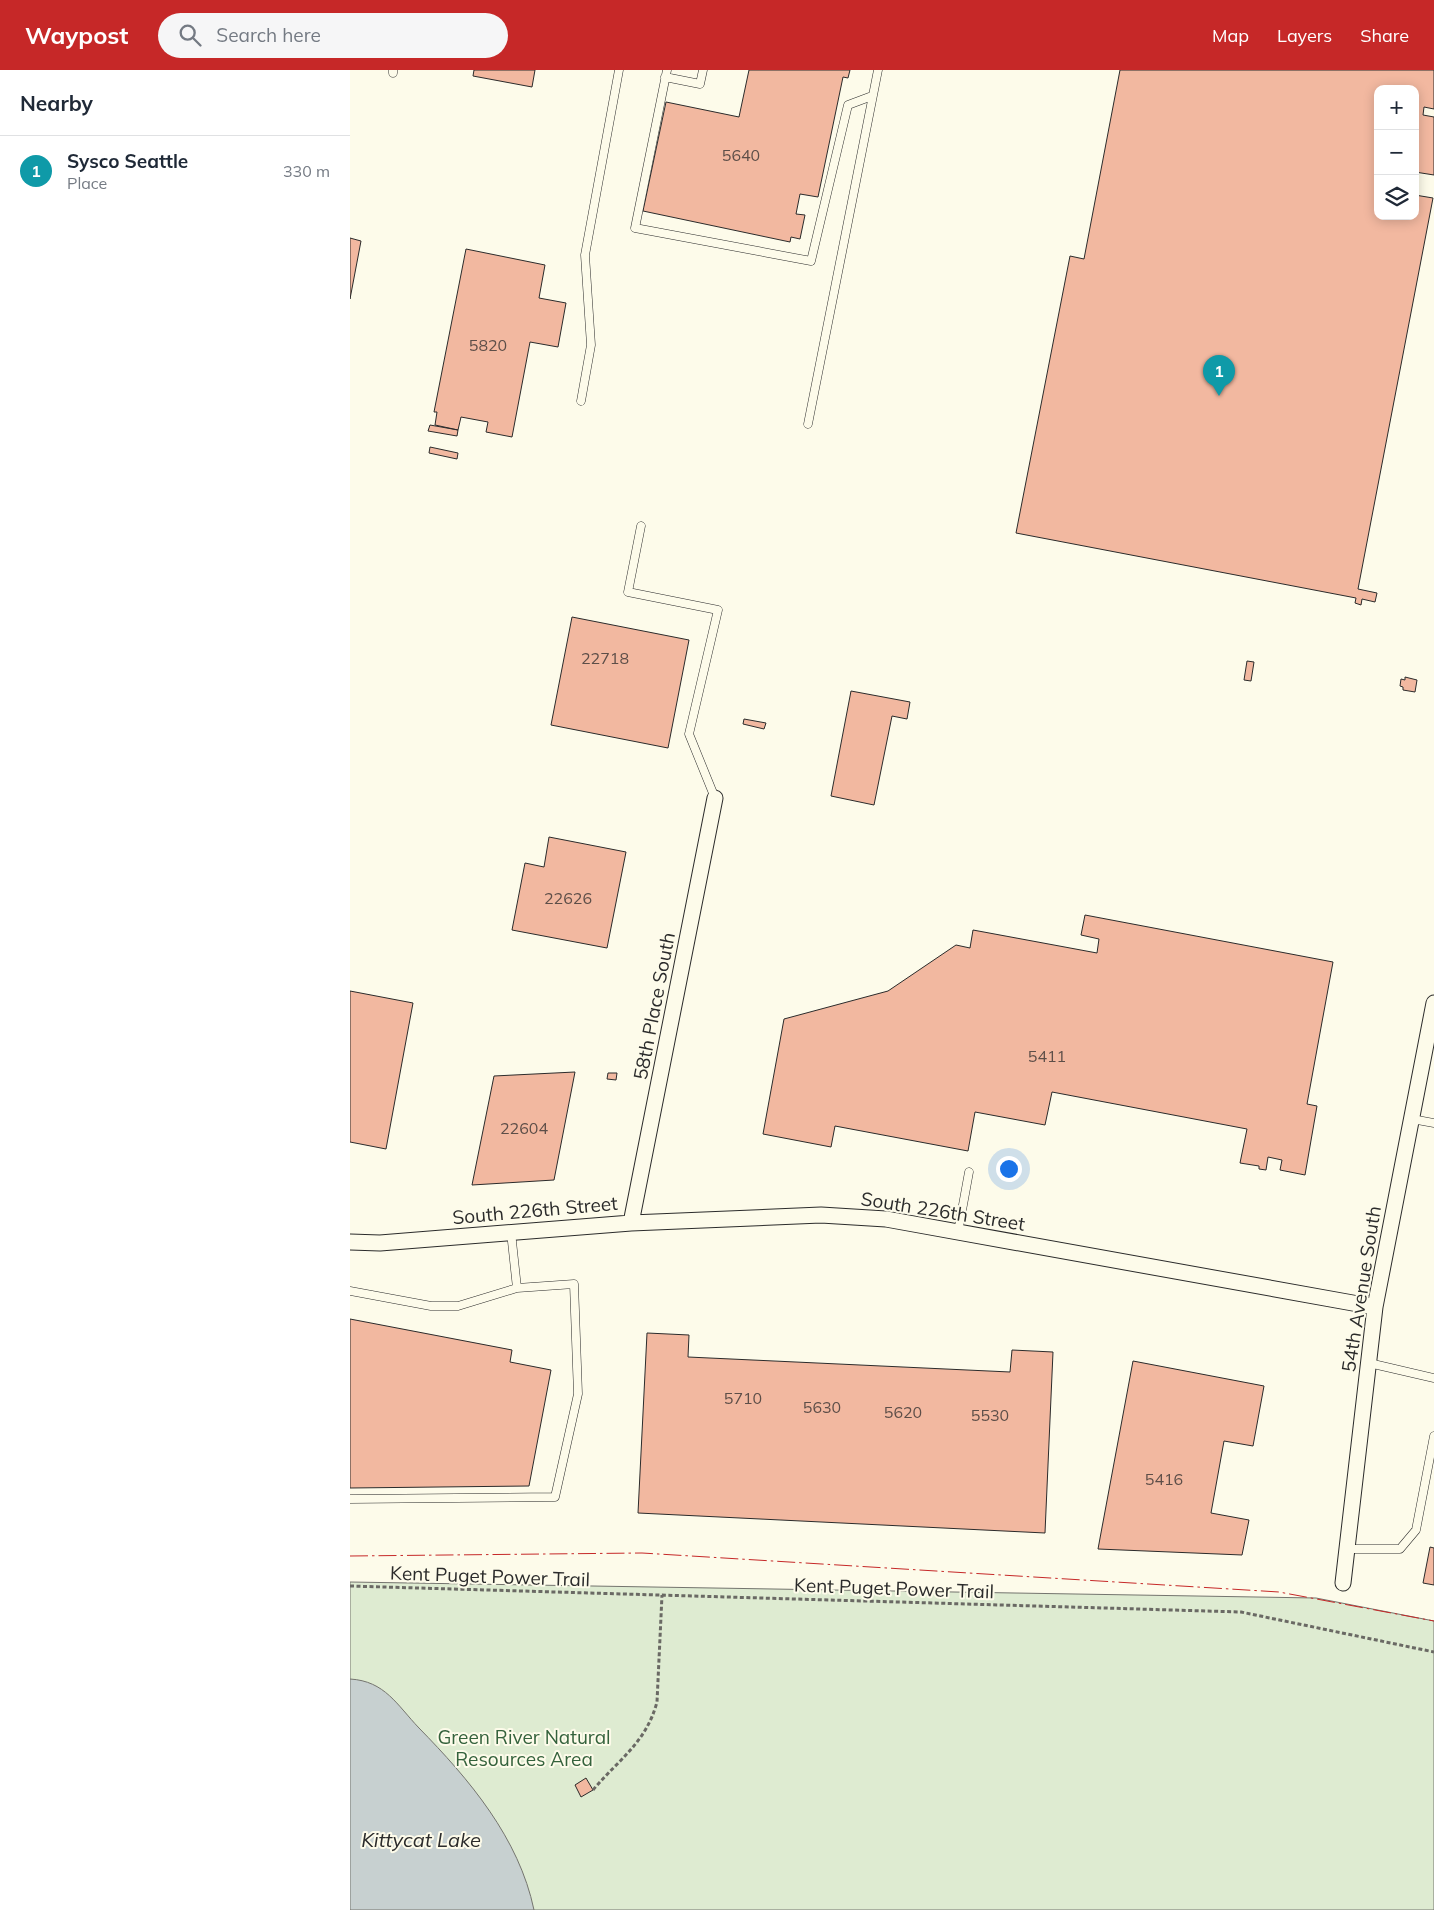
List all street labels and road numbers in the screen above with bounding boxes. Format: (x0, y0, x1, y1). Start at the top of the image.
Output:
street label: 58th Place South (628, 930, 680, 1082)
street label: South 226th Street (859, 1186, 1027, 1236)
street label: South 226th Street (451, 1191, 619, 1229)
street label: 54th Avenue South (1336, 1204, 1386, 1374)
street label: Kent Puget Power Trail (390, 1561, 590, 1591)
street label: Kent Puget Power Trail (794, 1573, 994, 1603)

